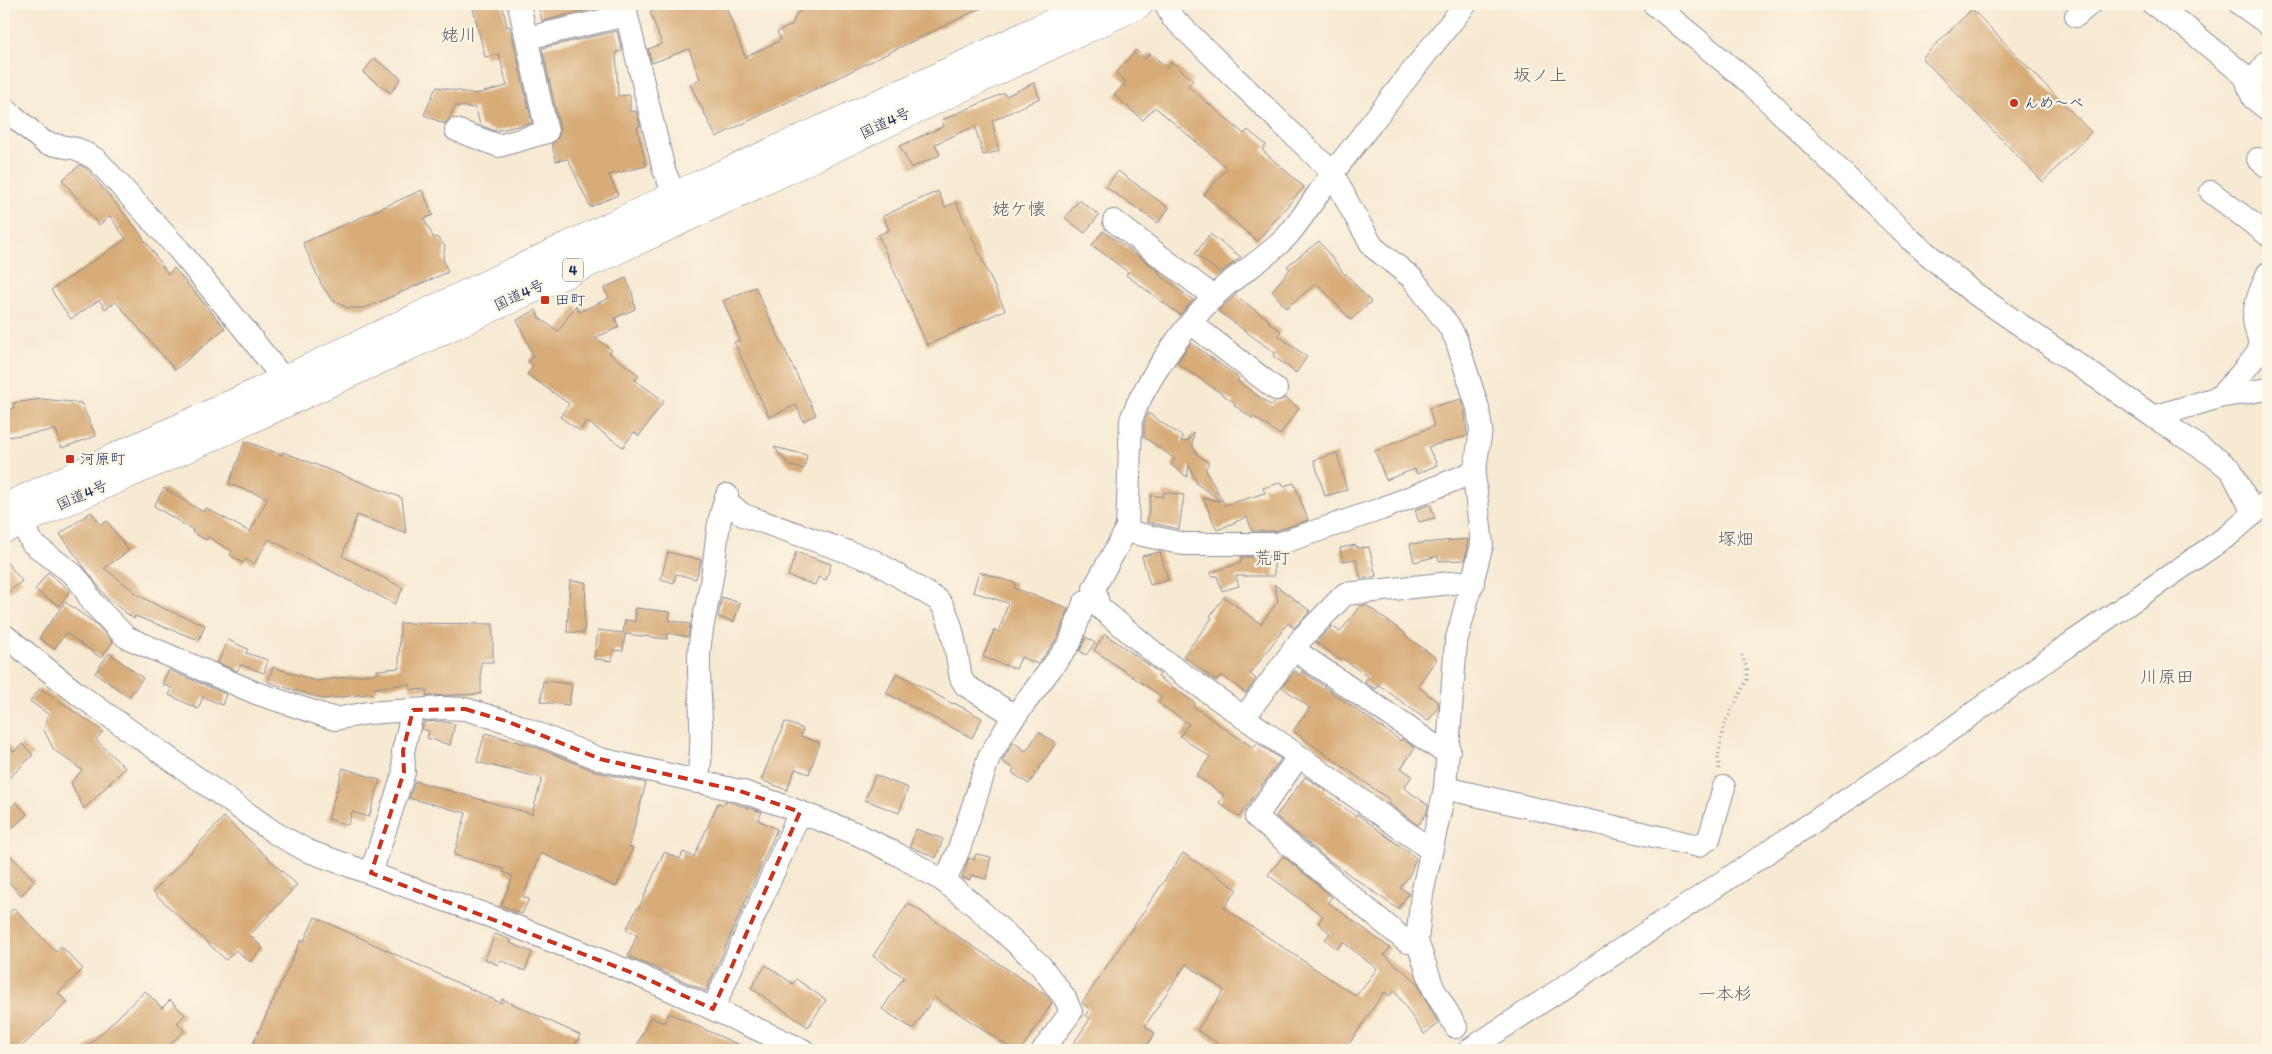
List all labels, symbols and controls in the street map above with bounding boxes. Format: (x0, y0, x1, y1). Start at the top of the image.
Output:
district label: 姥川 (441, 24, 477, 46)
district label: 坂ノ上 (1513, 64, 1567, 86)
place label: んめ～べ (2024, 94, 2084, 112)
marker: んめ～べ (2008, 97, 2020, 109)
street label: 国道4号 (857, 103, 913, 143)
district label: 姥ケ懐 (992, 198, 1046, 220)
road number: 4 (563, 258, 583, 282)
street label: 国道4号 (491, 275, 547, 315)
place label: 田町 (555, 291, 586, 309)
marker: 田町 (539, 294, 551, 306)
place label: 河原町 (80, 450, 126, 468)
marker: 河原町 (64, 453, 76, 465)
street label: 国道4号 (54, 476, 110, 514)
district label: 塚畑 (1718, 528, 1754, 550)
district label: 荒町 (1254, 547, 1290, 569)
district label: 川原田 (2140, 666, 2194, 688)
district label: 一本杉 (1698, 983, 1752, 1005)

